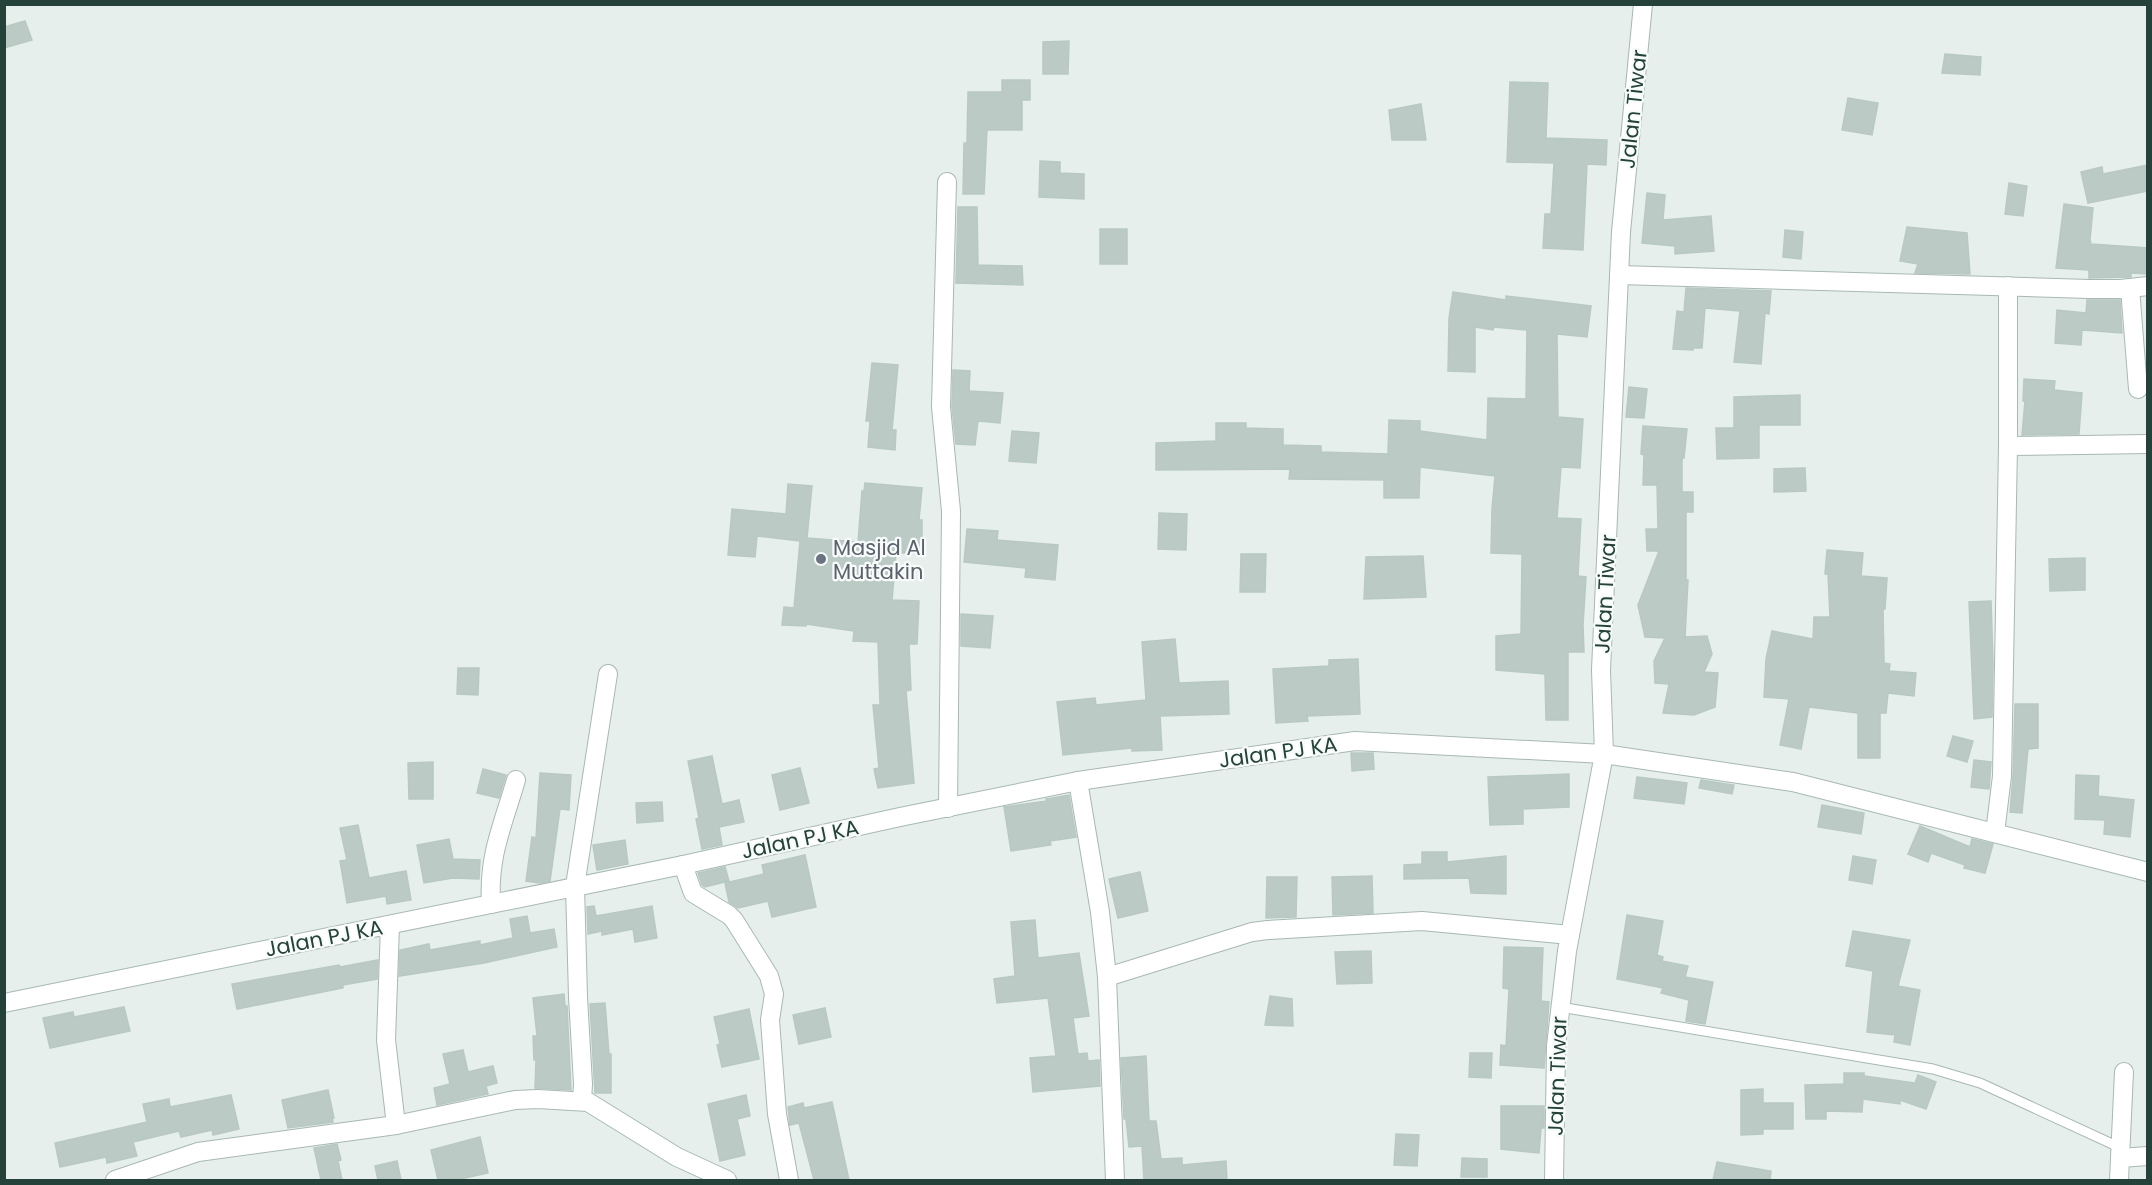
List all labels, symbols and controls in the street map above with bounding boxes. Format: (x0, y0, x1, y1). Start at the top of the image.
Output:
street label: Jalan Tiwar (1612, 48, 1654, 170)
place label: Masjid Al Muttakin (833, 533, 926, 586)
street label: Jalan Tiwar (1587, 533, 1623, 654)
marker: Masjid Al Muttakin (814, 552, 828, 566)
street label: Jalan PJ KA (1217, 729, 1339, 775)
street label: Jalan PJ KA (739, 812, 861, 866)
street label: Jalan PJ KA (263, 912, 385, 964)
street label: Jalan Tiwar (1540, 1016, 1574, 1136)

